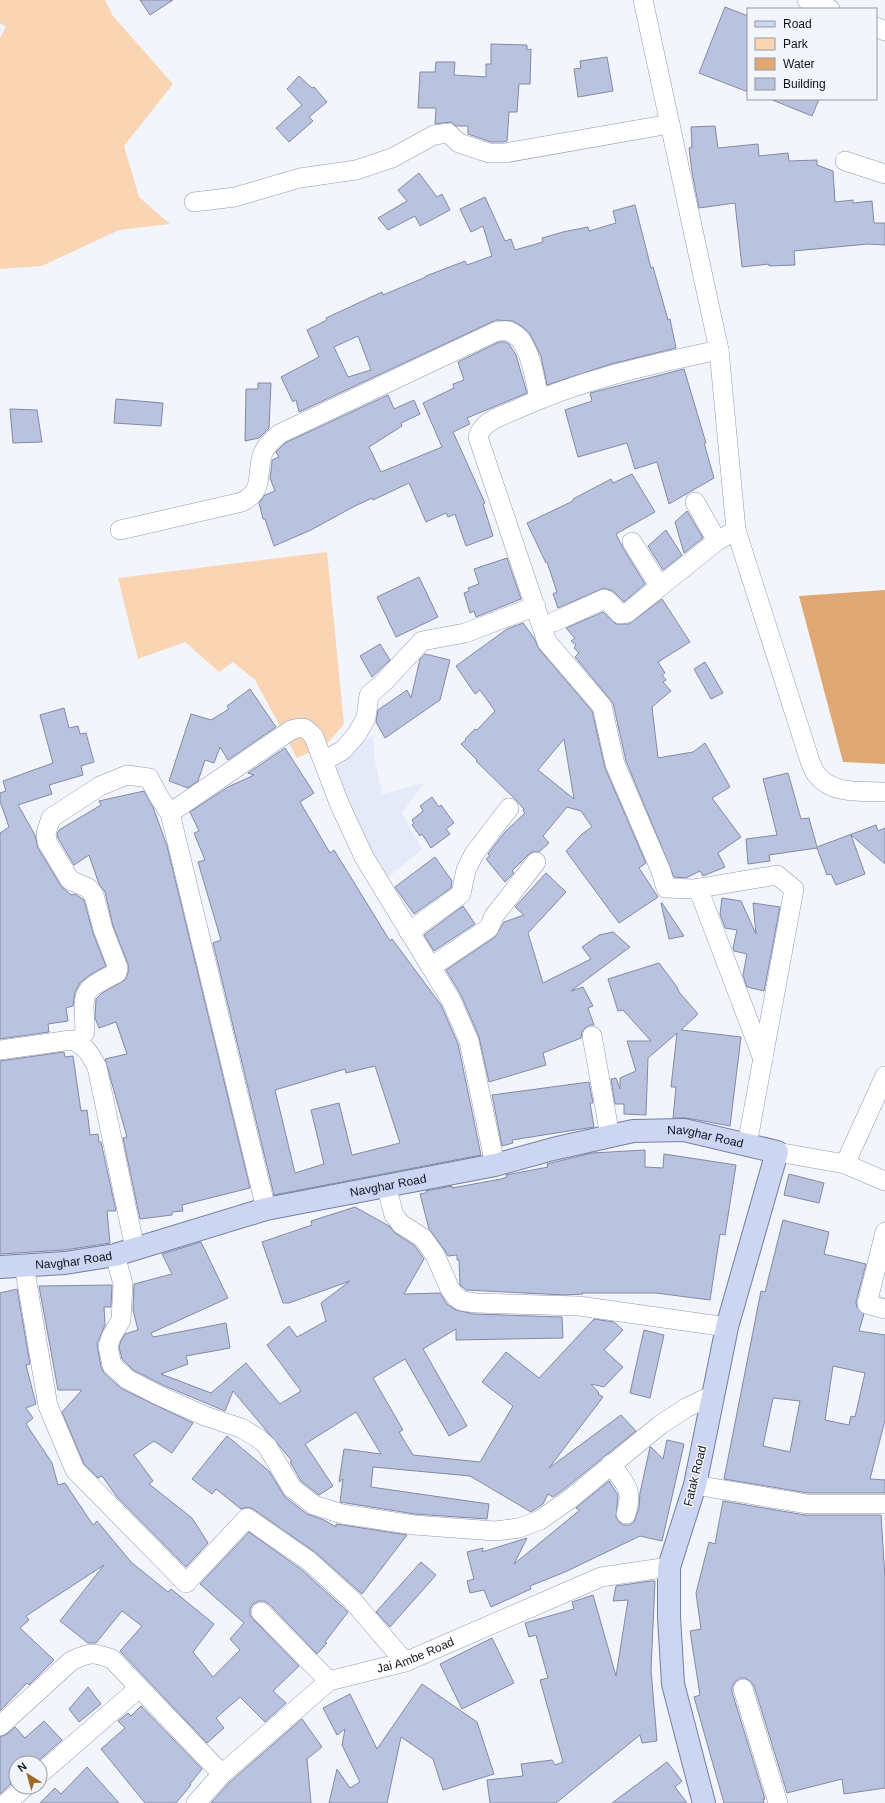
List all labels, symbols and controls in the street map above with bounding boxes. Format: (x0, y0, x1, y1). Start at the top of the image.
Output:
legend (747, 8, 877, 100)
text: Road (783, 17, 812, 31)
text: Park (783, 37, 809, 51)
text: Water (783, 57, 815, 71)
text: Building (783, 77, 826, 91)
street label: Navghar Road (667, 1123, 745, 1151)
street label: Navghar Road (349, 1171, 428, 1200)
street label: Navghar Road (35, 1249, 113, 1272)
street label: Fatak Road (681, 1444, 709, 1508)
street label: Jai Ambe Road (375, 1635, 456, 1676)
north arrow (8, 1755, 48, 1795)
text: N (15, 1760, 29, 1774)

